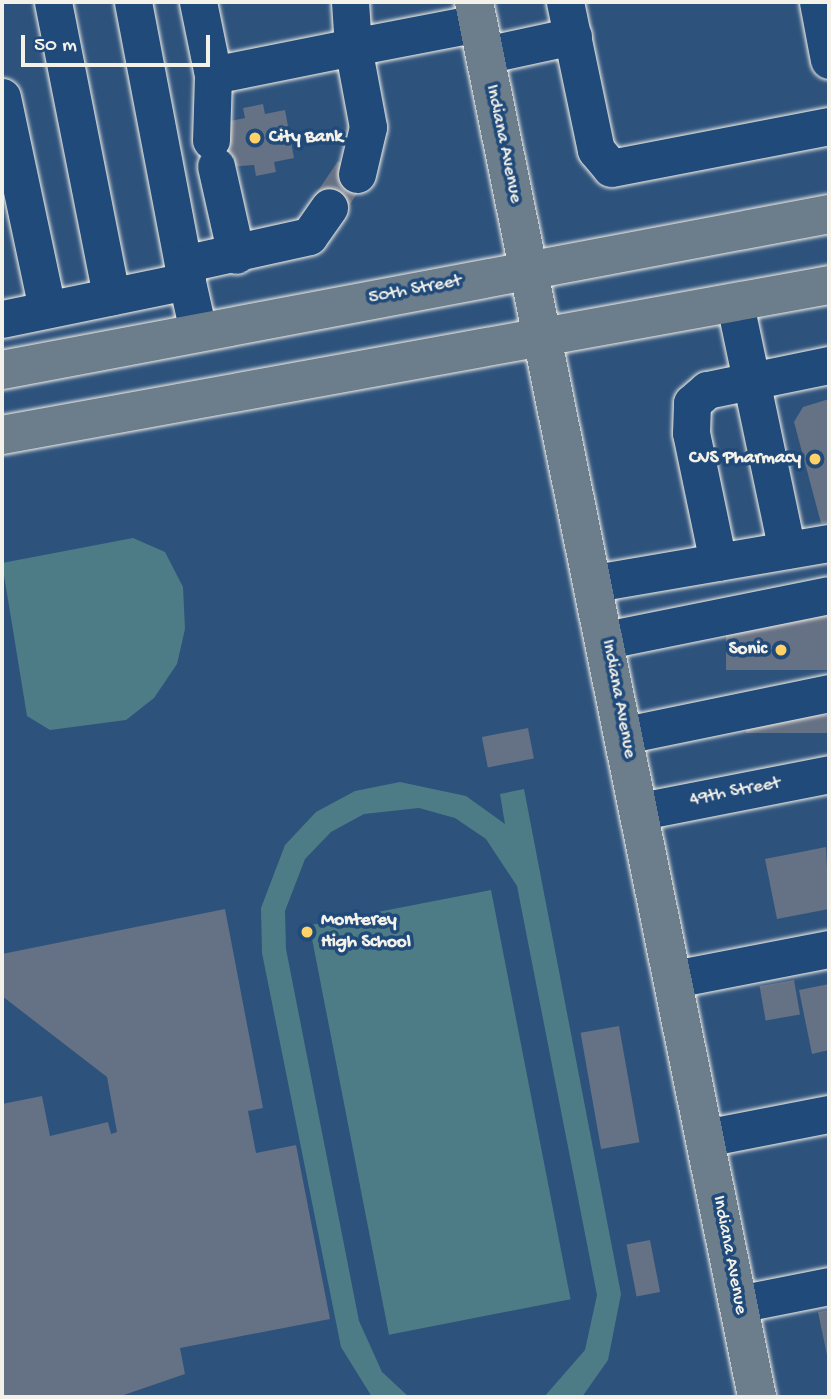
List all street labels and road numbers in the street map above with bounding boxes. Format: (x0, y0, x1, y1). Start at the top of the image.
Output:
street label: Indiana Avenue (479, 83, 527, 205)
street label: 50th Street (367, 270, 463, 310)
street label: Indiana Avenue (595, 638, 641, 760)
street label: 49th Street (688, 772, 782, 812)
street label: Indiana Avenue (706, 1194, 752, 1316)

